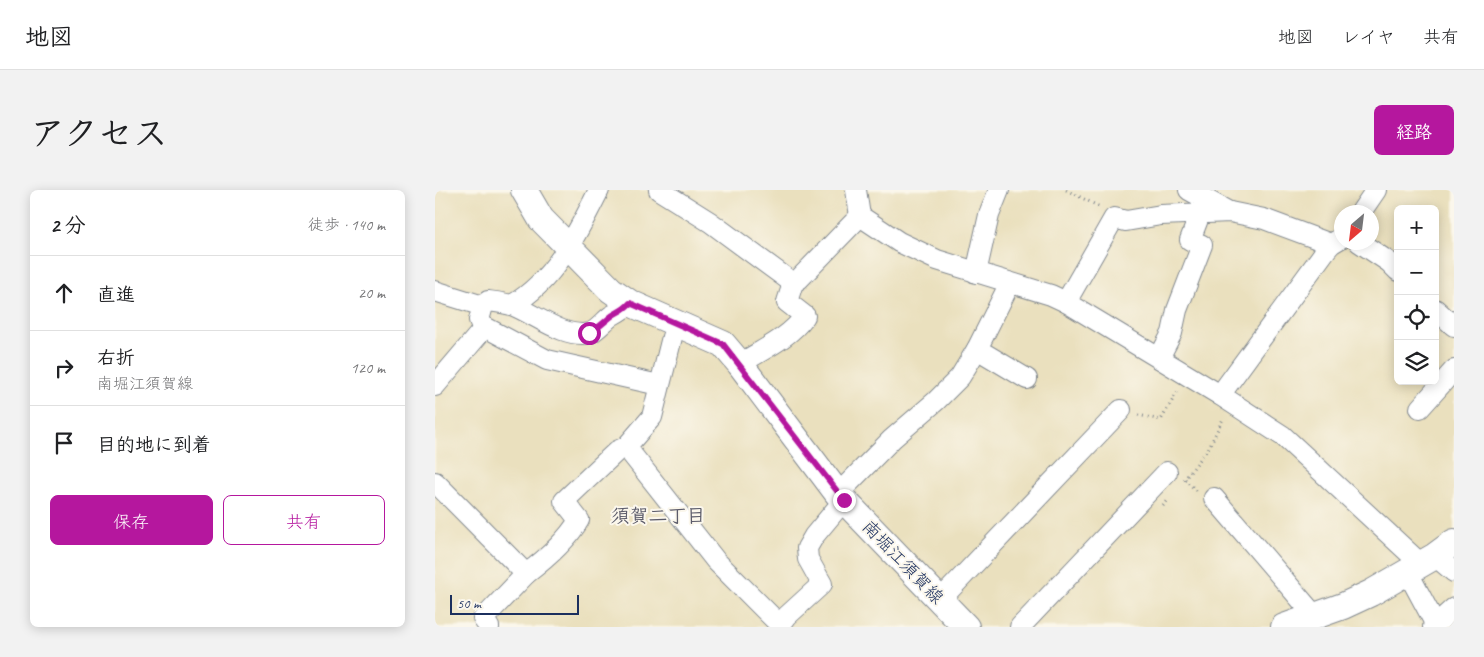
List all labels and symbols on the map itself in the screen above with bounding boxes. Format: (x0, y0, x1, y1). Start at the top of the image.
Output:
north arrow (1334, 205, 1379, 250)
route start (578, 322, 601, 345)
route end (833, 489, 856, 512)
district label: 須賀二丁目 (610, 504, 706, 528)
street label: 南堀江須賀線 (858, 516, 948, 608)
scale bar (450, 592, 579, 615)

